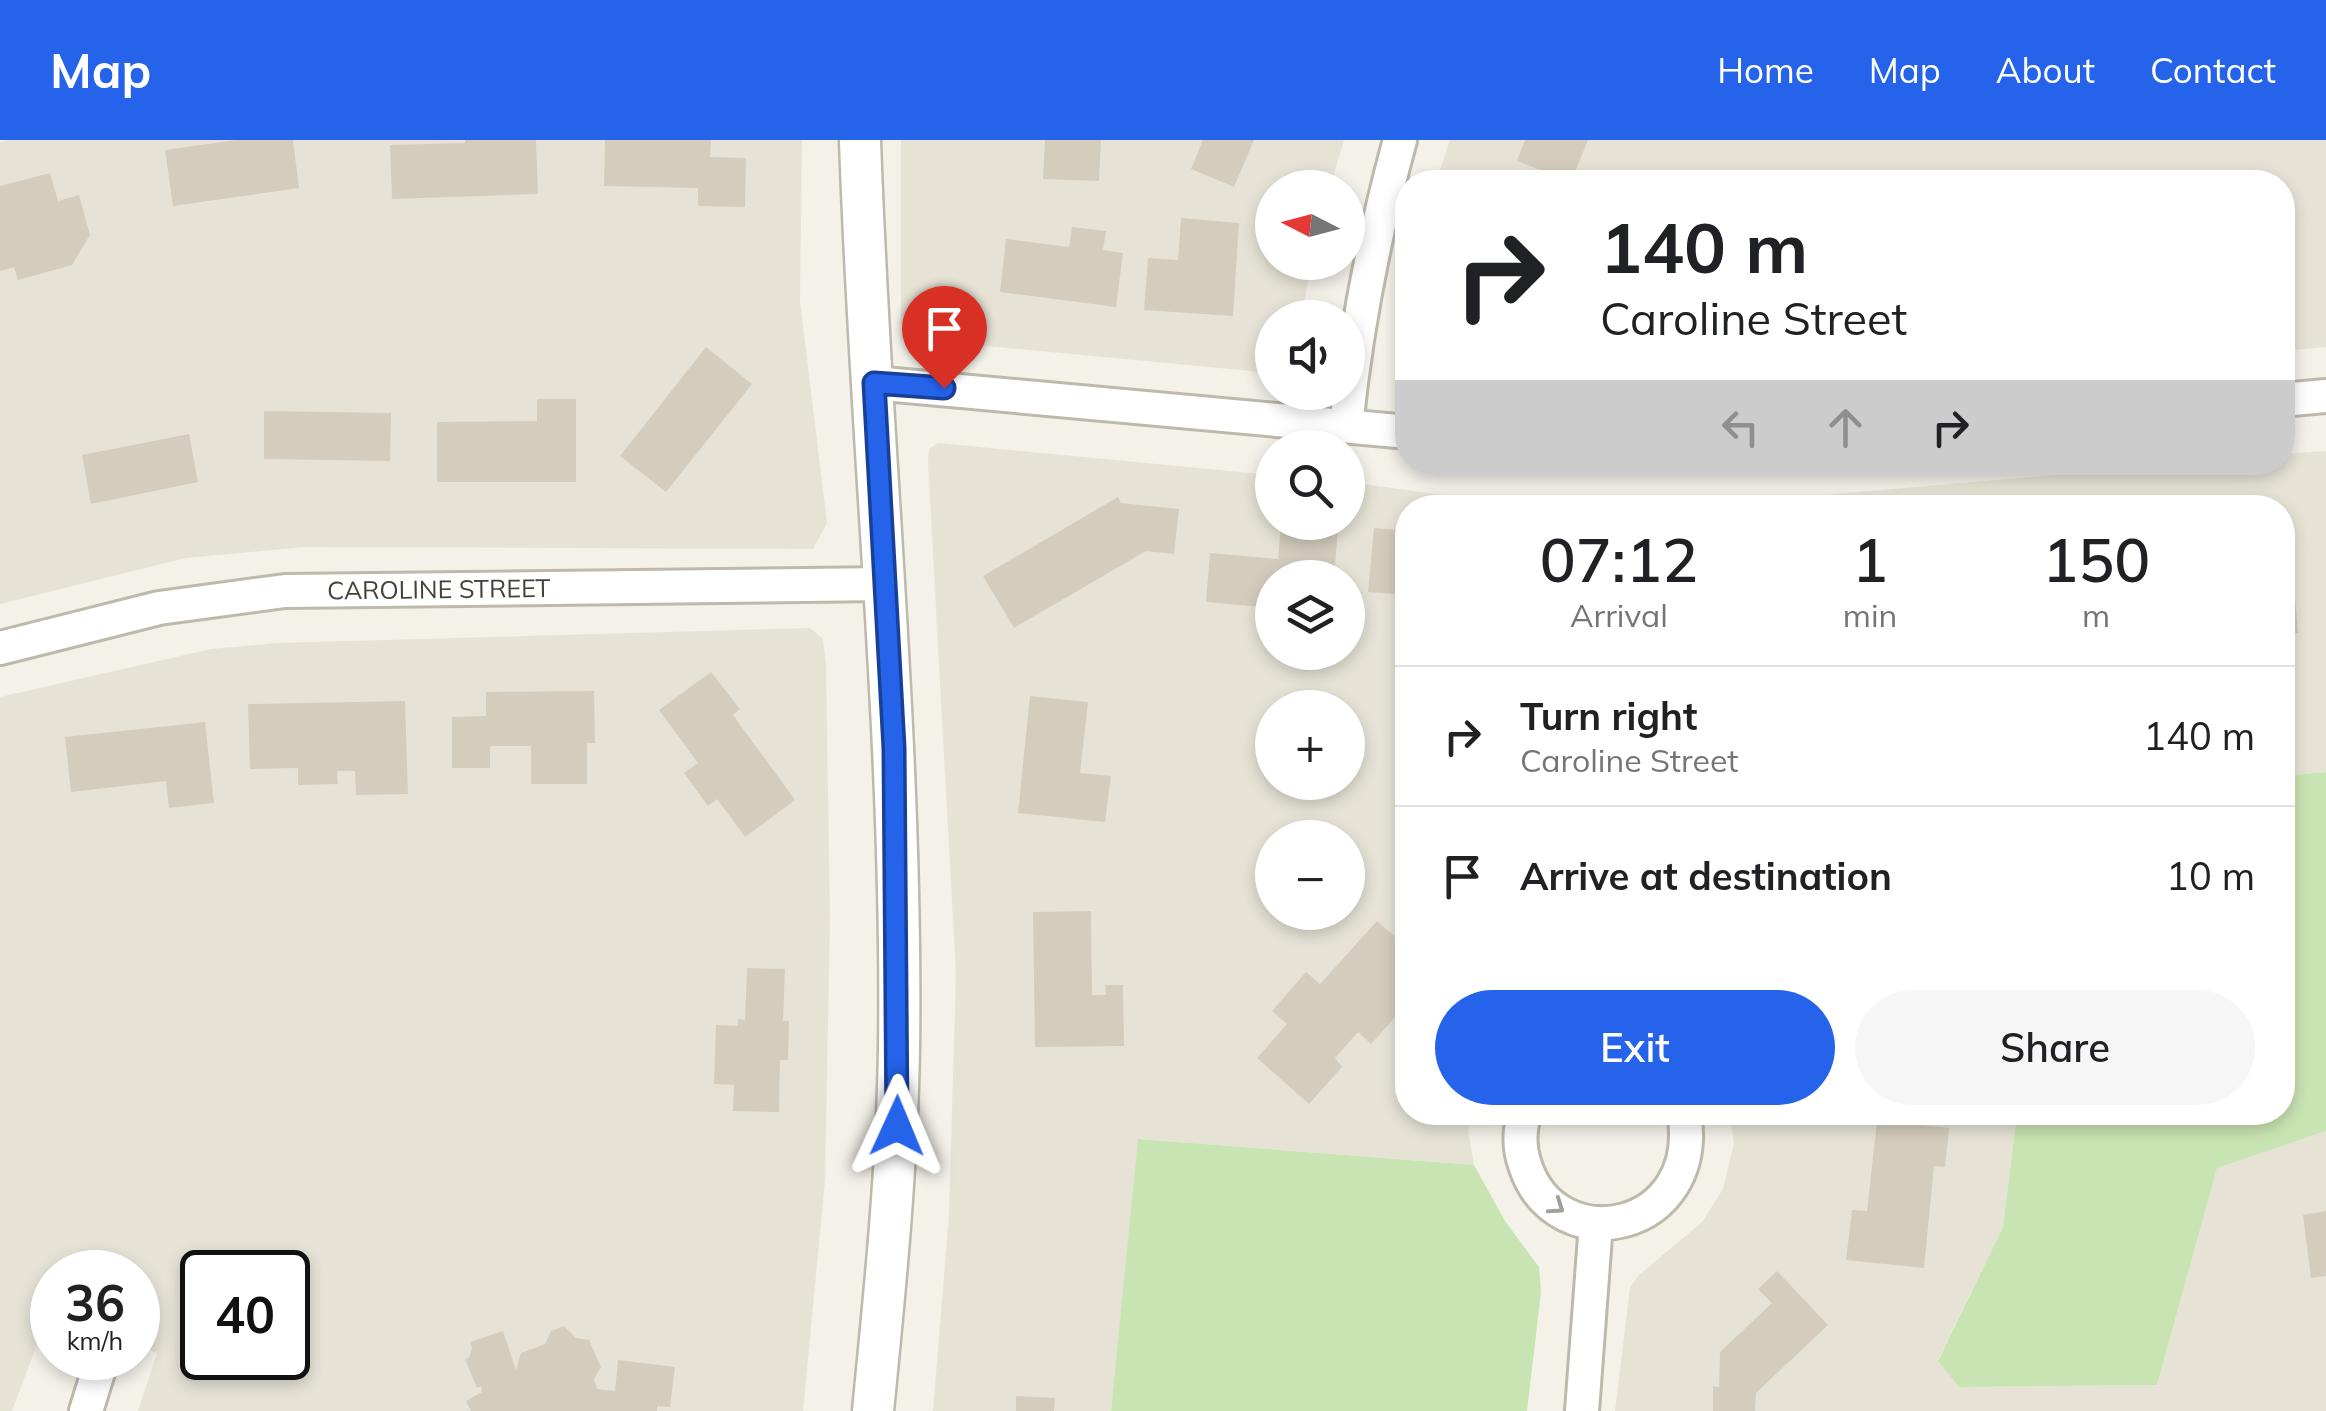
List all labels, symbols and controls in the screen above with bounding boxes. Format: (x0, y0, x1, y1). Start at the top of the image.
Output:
text: Map (50, 40, 151, 100)
text: Home (1717, 48, 1814, 92)
text: Map (1869, 48, 1941, 92)
text: About (1996, 48, 2095, 92)
text: Contact (2150, 48, 2276, 92)
north arrow (1255, 170, 1365, 280)
map controls (1255, 170, 1365, 930)
text: 140 m (1600, 203, 1808, 291)
icon: right (1435, 210, 1565, 340)
pin (902, 286, 987, 389)
text: Caroline Street (1600, 290, 1907, 346)
button: sound (1255, 300, 1365, 410)
icon: arrive (917, 301, 972, 356)
icon: left (1713, 400, 1768, 455)
icon: ahead (1818, 400, 1873, 455)
icon: right (1923, 400, 1978, 455)
button: search (1255, 430, 1365, 540)
text: 07:12 (1540, 522, 1698, 597)
text: 1 (1852, 522, 1888, 597)
text: 150 (2042, 522, 2150, 597)
button: layers (1255, 560, 1365, 670)
street label: CAROLINE STREET (327, 572, 551, 606)
text: Arrival (1570, 595, 1668, 635)
text: min (1843, 595, 1897, 635)
text: m (2082, 595, 2110, 635)
button: + (1255, 690, 1365, 800)
text: Turn right (1520, 692, 1697, 740)
icon: right (1435, 709, 1490, 764)
text: 140 m (2143, 712, 2255, 760)
text: Caroline Street (1520, 740, 1738, 780)
button: − (1255, 820, 1365, 930)
icon: arrive (1435, 849, 1490, 904)
text: Arrive at destination (1520, 852, 1892, 900)
text: 10 m (2166, 852, 2255, 900)
button: Exit (1435, 990, 1835, 1105)
button: Share (1855, 990, 2255, 1105)
position arrow (845, 1074, 949, 1178)
one-way arrow (1546, 1195, 1564, 1213)
speed limit sign: 40 (180, 1250, 310, 1380)
text: 36 (65, 1271, 125, 1334)
text: km/h (67, 1325, 123, 1356)

